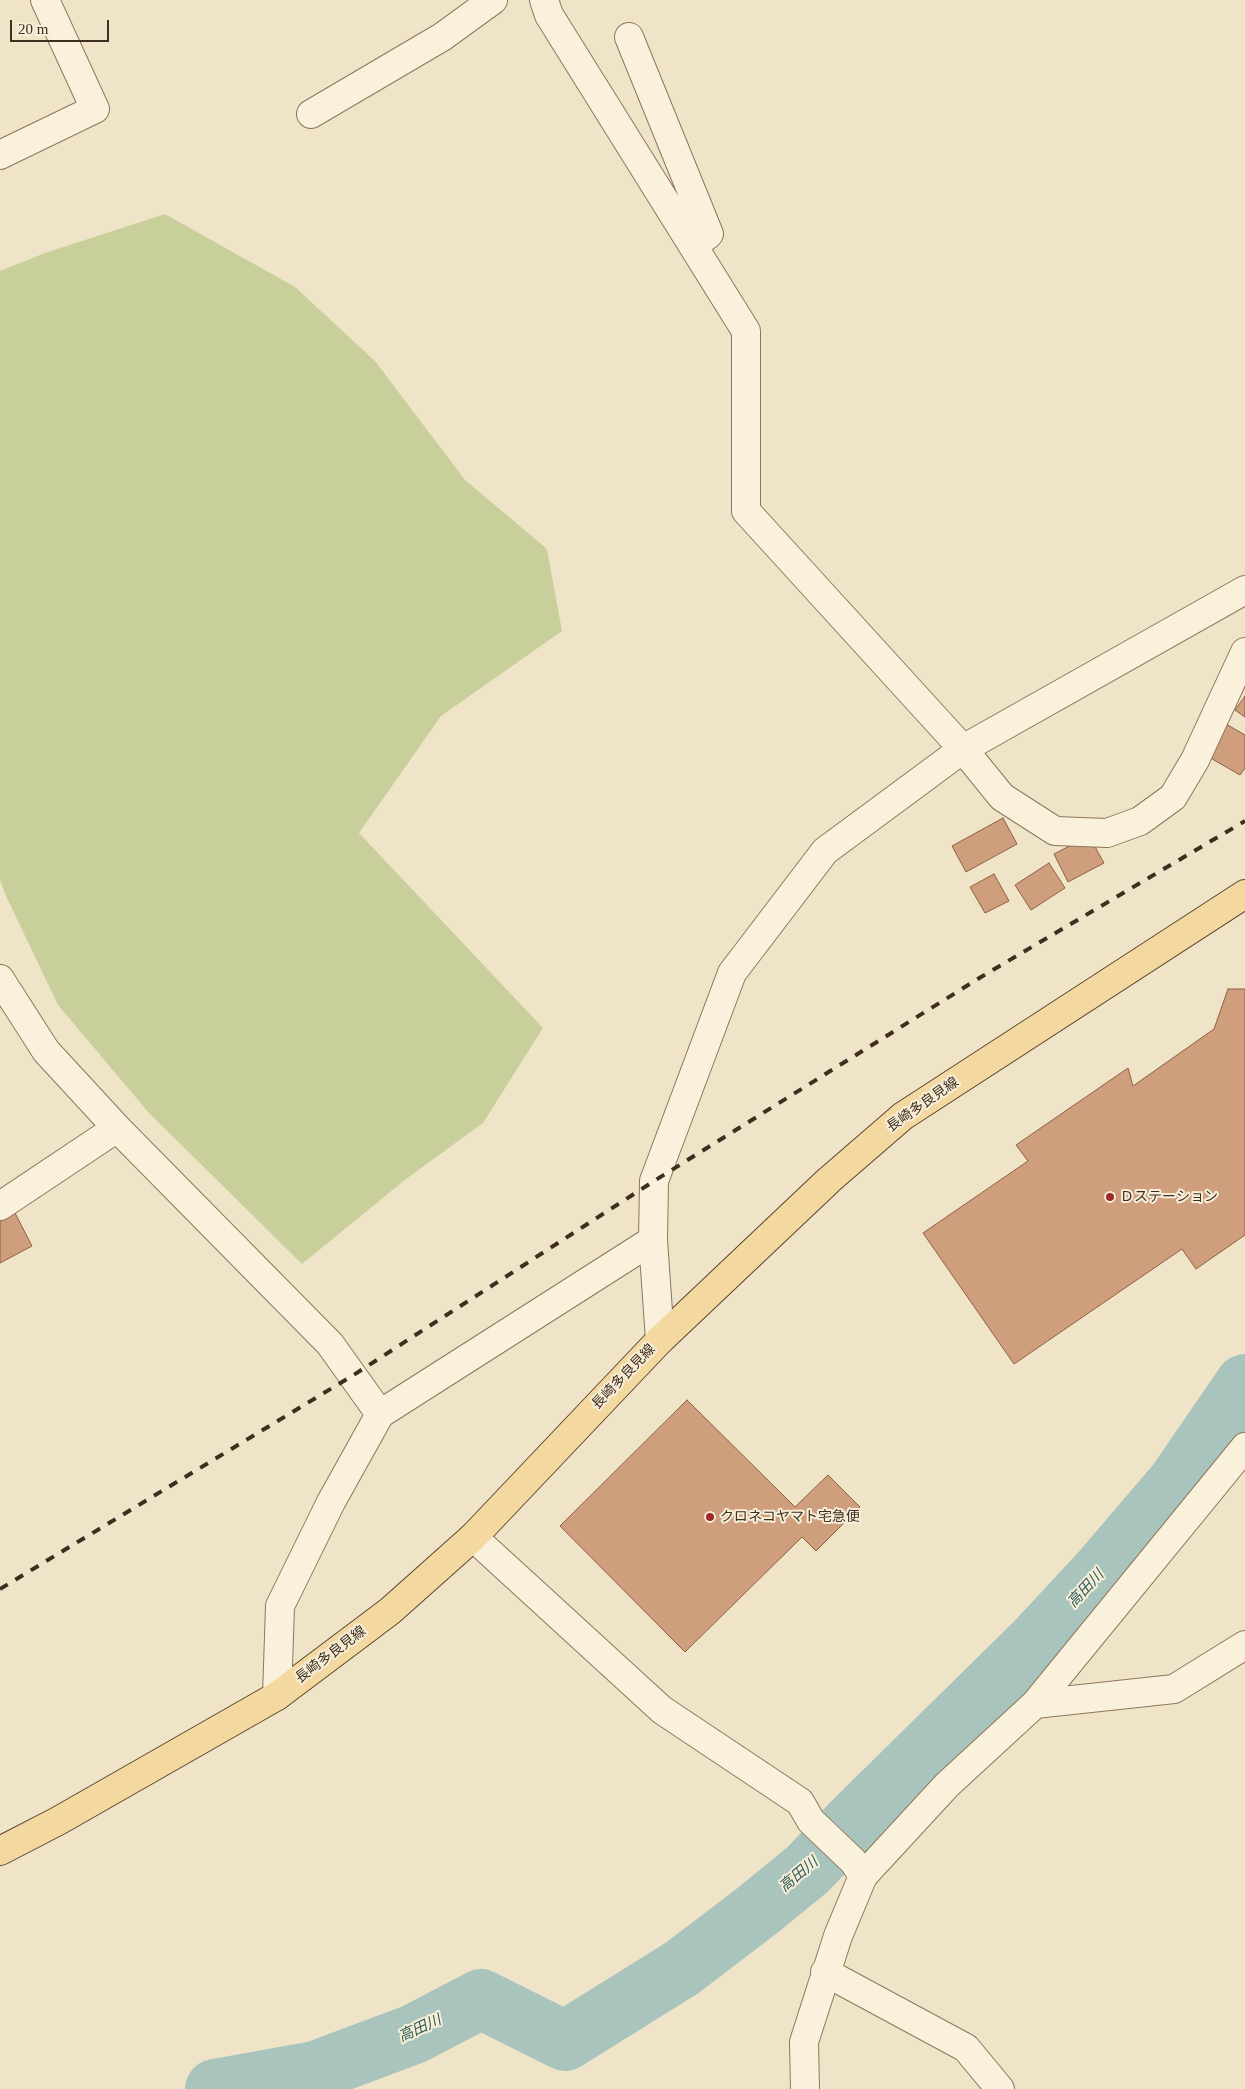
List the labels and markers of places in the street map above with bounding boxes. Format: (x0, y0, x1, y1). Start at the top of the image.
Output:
place label: Ｄステーション (1120, 1189, 1218, 1205)
marker: Ｄステーション (1104, 1191, 1116, 1203)
place label: クロネコヤマト宅急便 (720, 1509, 860, 1525)
marker: クロネコヤマト宅急便 (704, 1511, 716, 1523)

